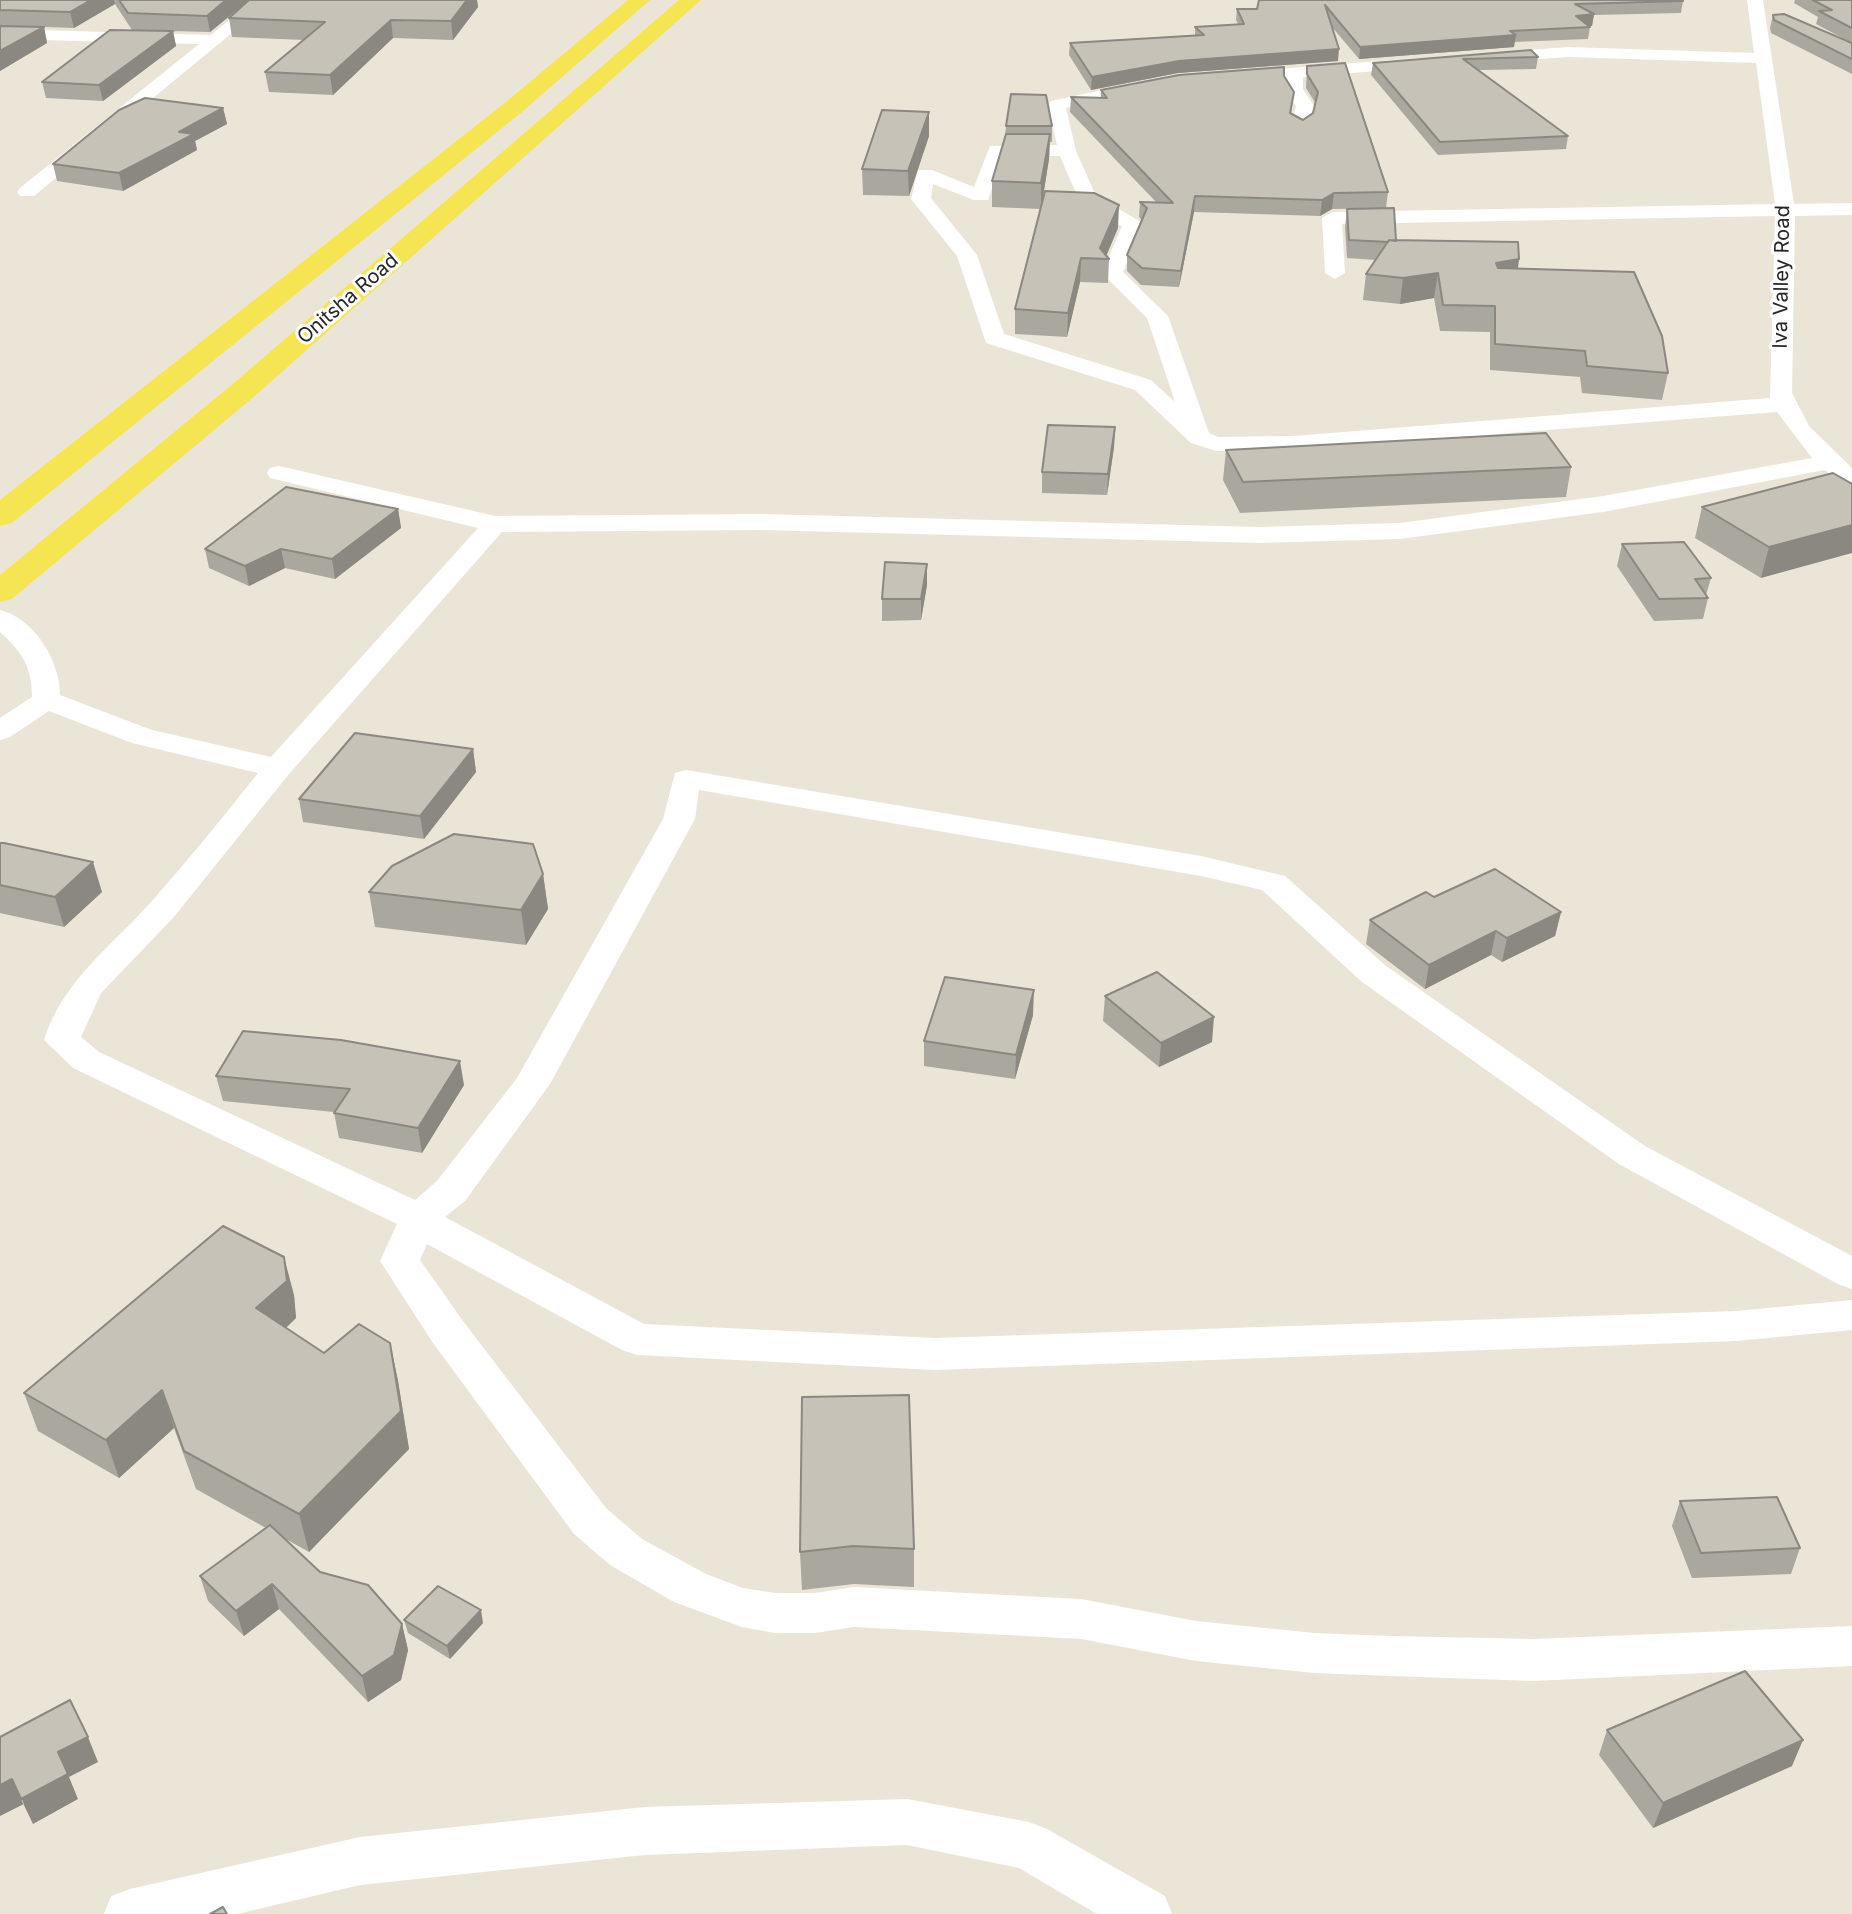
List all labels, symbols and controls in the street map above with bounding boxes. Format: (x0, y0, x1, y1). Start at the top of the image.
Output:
street label: Iva Valley Road (1769, 205, 1795, 349)
street label: Onitsha Road (293, 249, 403, 349)

